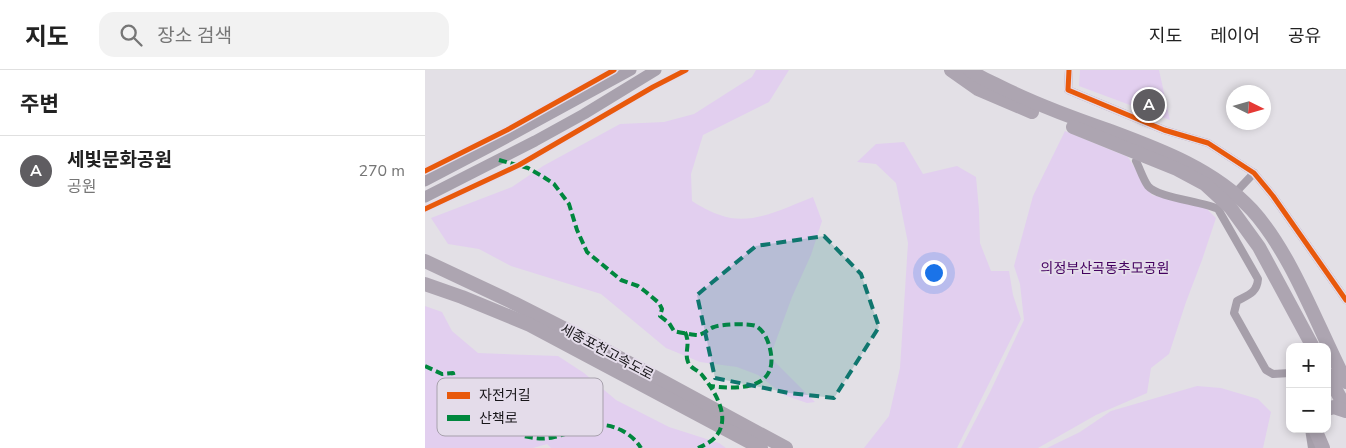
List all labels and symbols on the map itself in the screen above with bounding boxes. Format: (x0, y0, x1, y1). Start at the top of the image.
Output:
north arrow (1226, 85, 1271, 130)
pin: A (1133, 86, 1165, 124)
park label: 의정부산곡동추모공원 (1041, 259, 1169, 278)
your location (921, 260, 947, 286)
street label: 세종포천고속도로 (557, 319, 657, 385)
legend (437, 378, 603, 436)
text: 자전거길 (479, 386, 531, 405)
text: 산책로 (479, 409, 518, 428)

